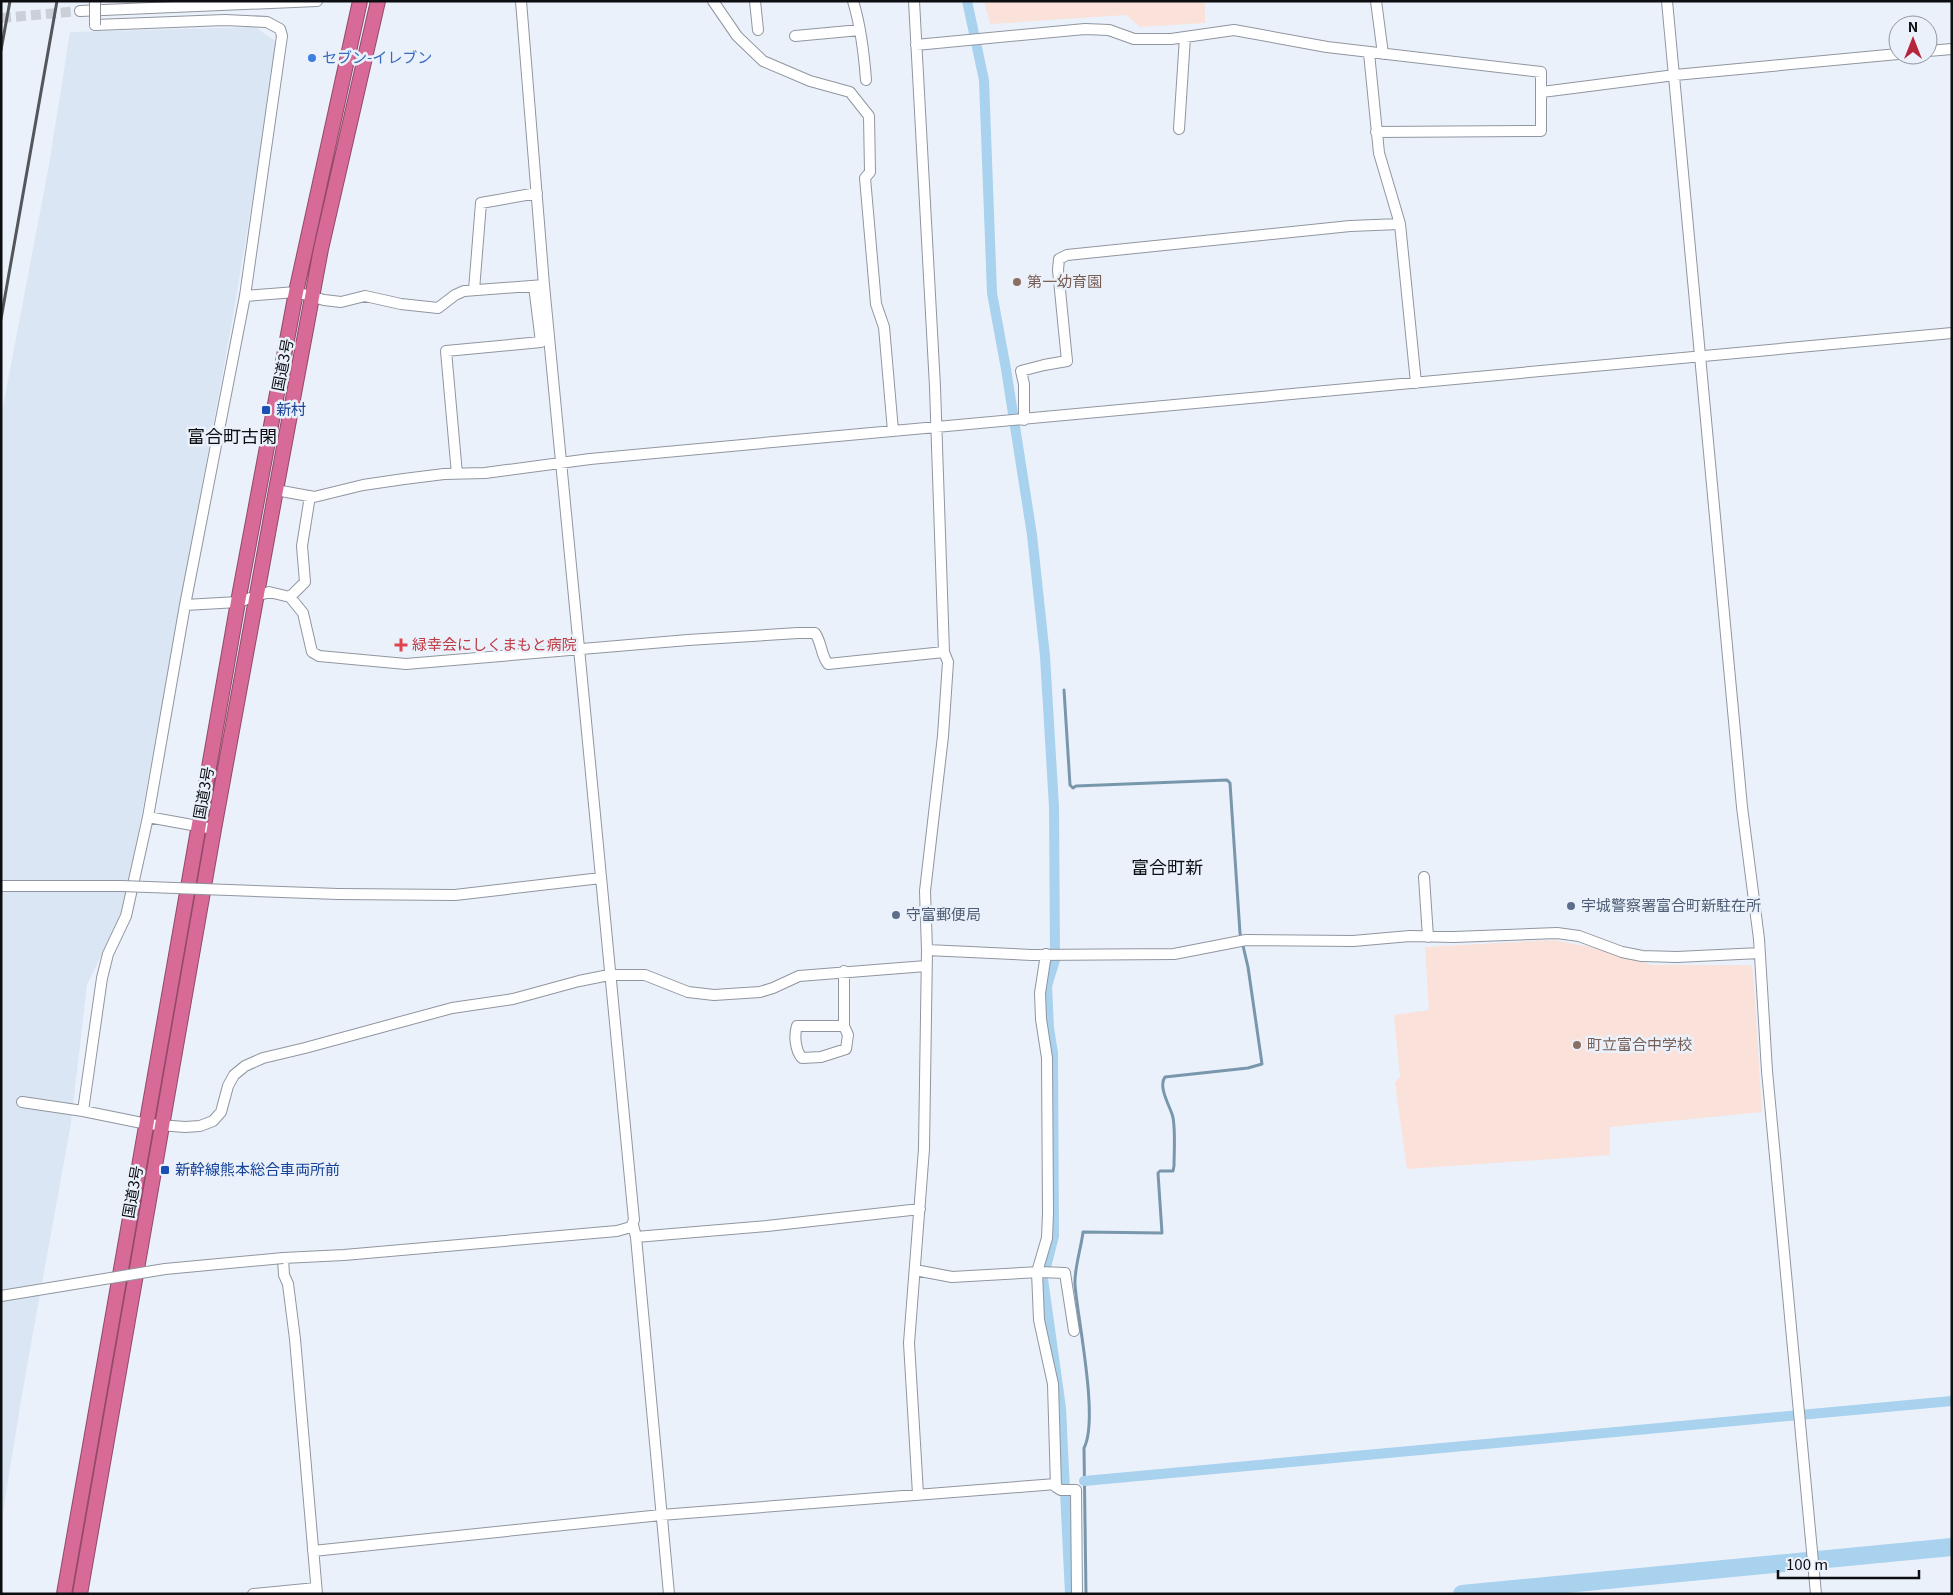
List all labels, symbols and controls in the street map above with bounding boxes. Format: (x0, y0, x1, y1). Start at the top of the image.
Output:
north arrow (1888, 15, 1938, 65)
text: N (1908, 16, 1918, 36)
place label: セブン-イレブン (322, 46, 432, 67)
marker: セブン-イレブン (306, 52, 318, 64)
place label: 第一幼育園 (1027, 270, 1102, 291)
marker: 第一幼育園 (1011, 276, 1023, 288)
street label: 国道3号 (266, 337, 297, 393)
place label: 新村 (276, 398, 306, 419)
marker: 新村 (260, 404, 272, 416)
district label: 富合町古閑 (187, 422, 277, 448)
place label: 緑幸会にしくまもと病院 (412, 633, 577, 654)
marker: 緑幸会にしくまもと病院 (394, 638, 408, 652)
street label: 国道3号 (188, 765, 217, 821)
district label: 富合町新 (1131, 853, 1203, 879)
place label: 宇城警察署富合町新駐在所 (1581, 894, 1761, 915)
marker: 宇城警察署富合町新駐在所 (1565, 900, 1577, 912)
place label: 守富郵便局 (906, 903, 981, 924)
marker: 守富郵便局 (890, 909, 902, 921)
place label: 町立富合中学校 (1587, 1033, 1692, 1054)
marker: 町立富合中学校 (1571, 1039, 1583, 1051)
place label: 新幹線熊本総合車両所前 (175, 1158, 340, 1179)
street label: 国道3号 (117, 1164, 146, 1220)
marker: 新幹線熊本総合車両所前 (159, 1164, 171, 1176)
scale bar (1778, 1548, 1919, 1580)
text: 100 m (1786, 1553, 1828, 1574)

